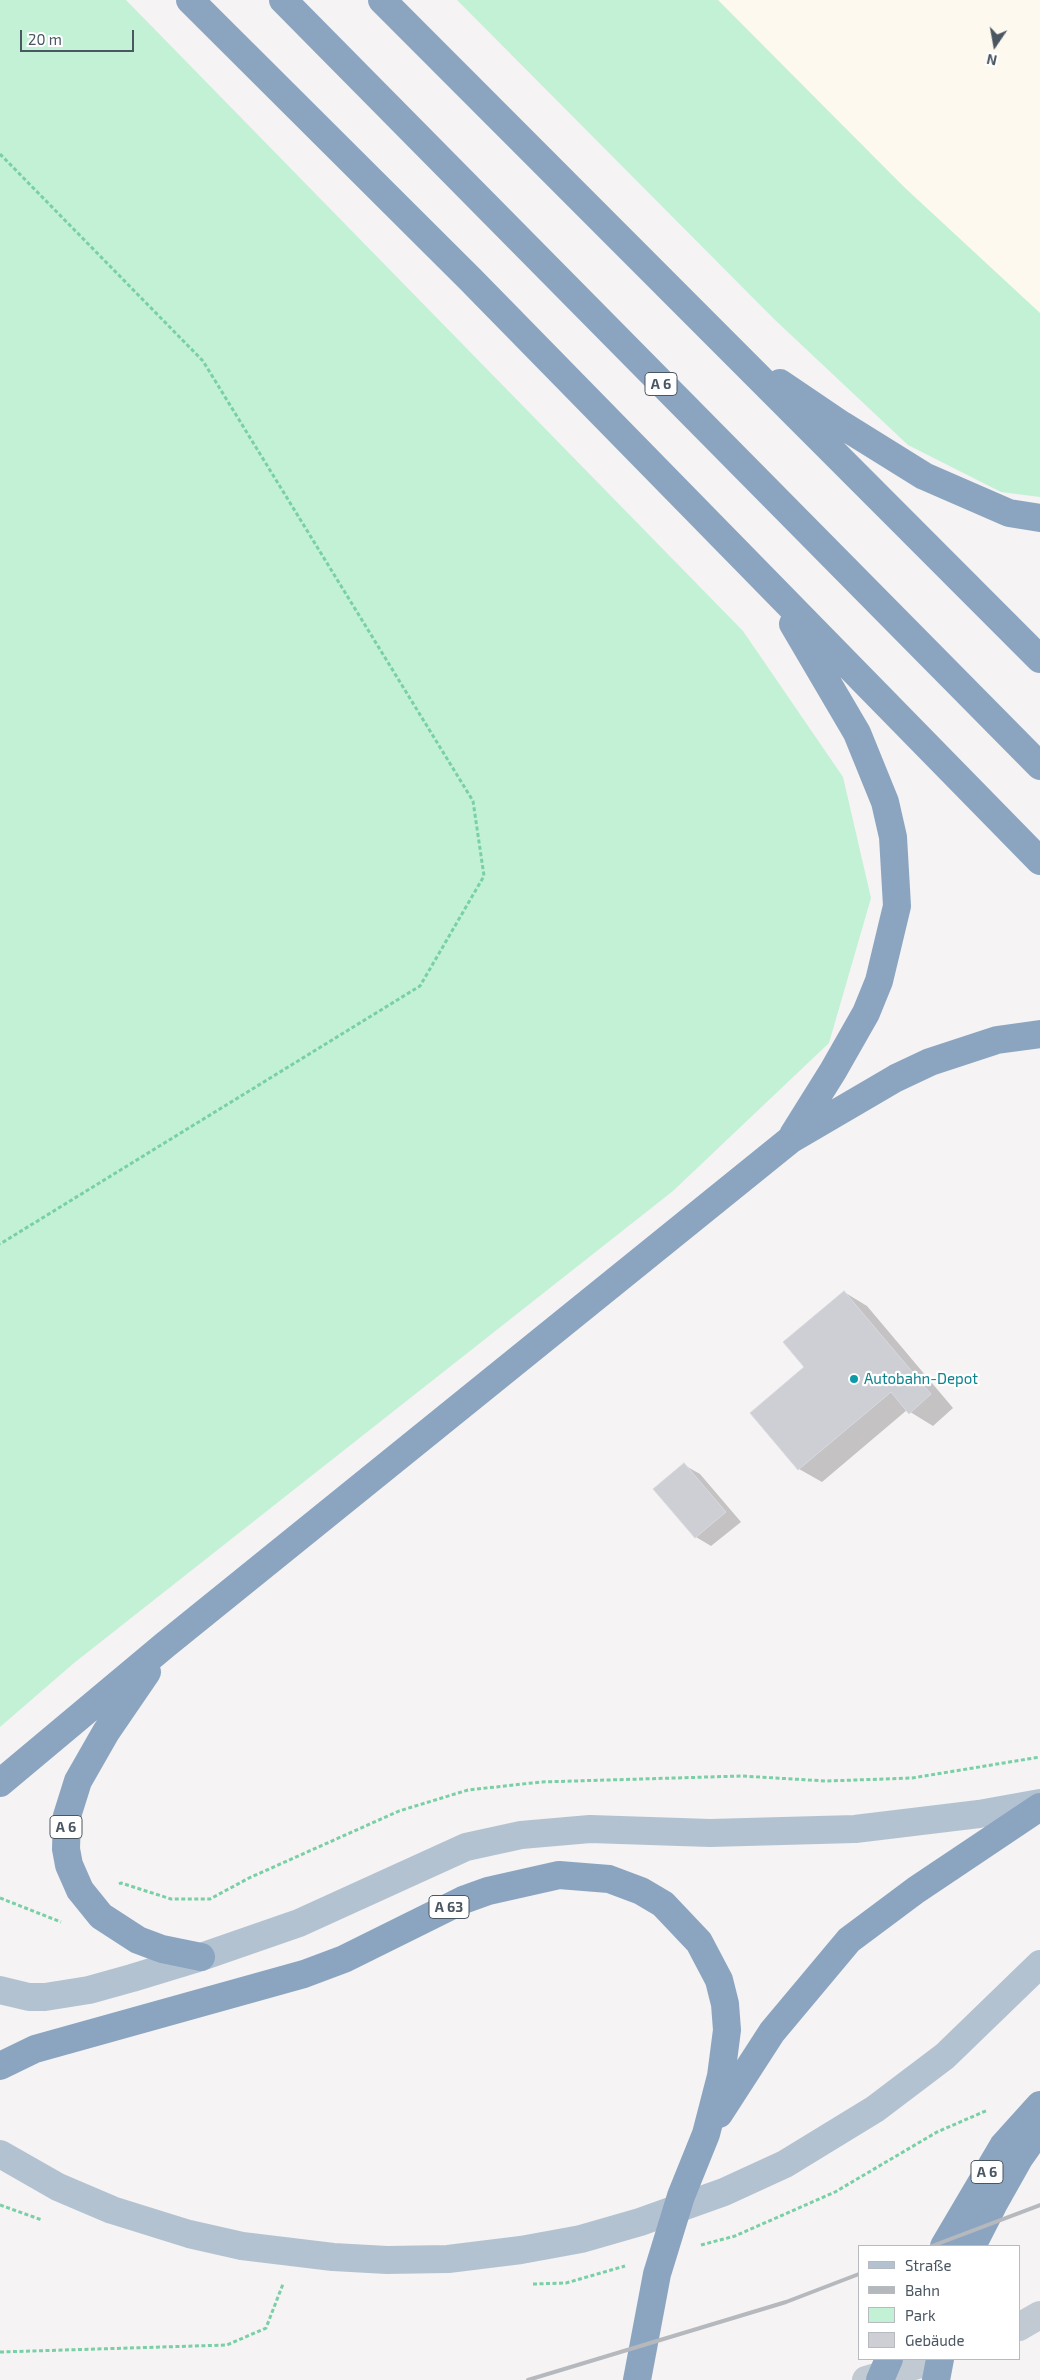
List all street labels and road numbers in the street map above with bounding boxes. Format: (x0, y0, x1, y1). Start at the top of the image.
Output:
road number: A 6 (645, 372, 677, 396)
road number: A 6 (50, 1815, 82, 1838)
road number: A 63 (429, 1895, 469, 1918)
road number: A 6 (971, 2160, 1003, 2184)

